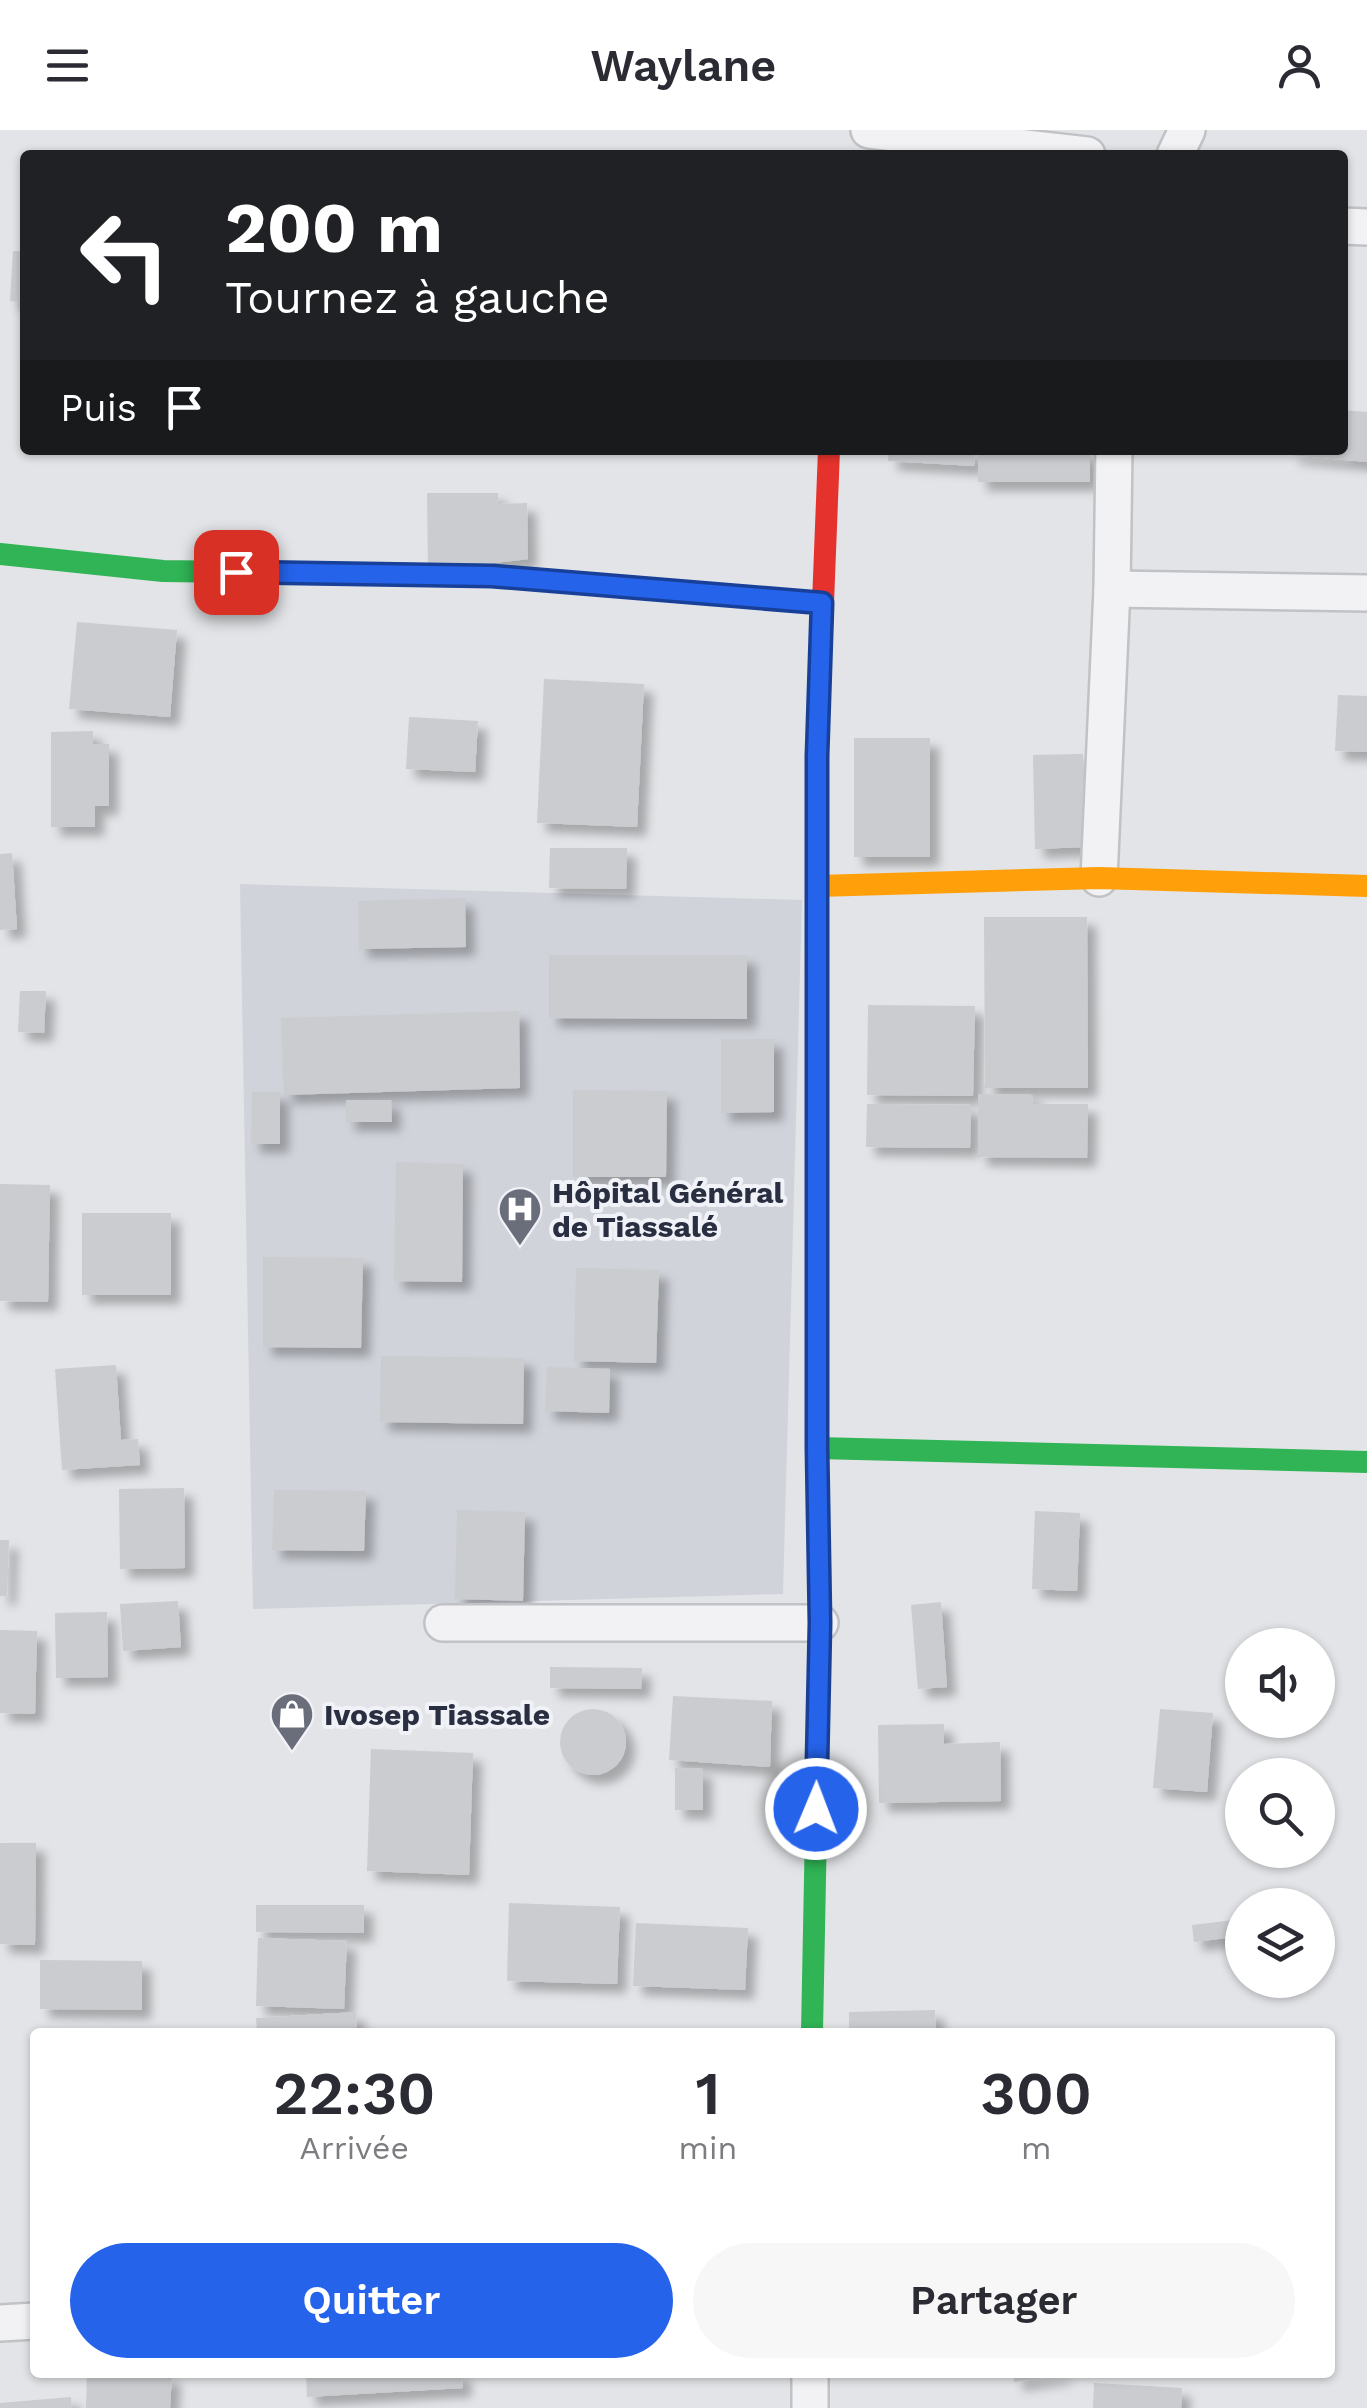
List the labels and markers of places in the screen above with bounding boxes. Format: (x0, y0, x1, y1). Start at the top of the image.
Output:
pin (194, 530, 279, 615)
place label: Hôpital Général de Tiassalé (552, 1175, 784, 1244)
hospital icon: Hôpital Général de Tiassalé (497, 1186, 543, 1247)
shop icon: Ivosep Tiassale (269, 1691, 315, 1752)
place label: Ivosep Tiassale (324, 1697, 550, 1732)

